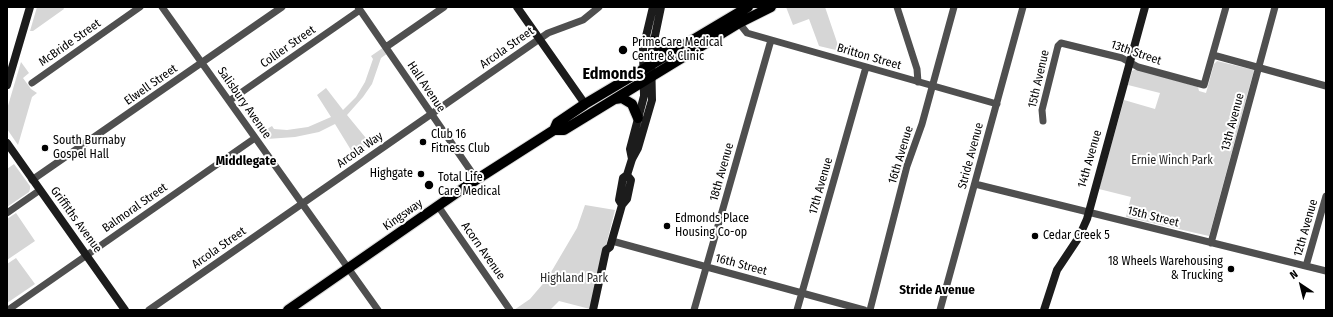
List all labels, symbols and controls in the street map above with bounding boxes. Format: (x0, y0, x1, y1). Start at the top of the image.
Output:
street label: McBride Street (36, 16, 104, 70)
street label: Collier Street (258, 23, 318, 71)
street label: Arcola Street (477, 24, 537, 72)
place label: PrimeCare Medical Centre & Clinic (632, 36, 723, 64)
street label: 13th Street (1109, 38, 1163, 68)
street label: Britton Street (835, 41, 903, 73)
marker: PrimeCare Medical Centre & Clinic (617, 44, 629, 56)
street label: 15th Avenue (1025, 49, 1053, 109)
street label: Hall Avenue (404, 59, 448, 115)
street label: Elwell Street (122, 62, 180, 108)
street label: Salisbury Avenue (214, 64, 274, 142)
district label: Edmonds (583, 65, 643, 85)
street label: 13th Avenue (1218, 92, 1248, 152)
street label: Stride Avenue (955, 121, 987, 191)
street label: 16th Avenue (885, 124, 917, 186)
place label: Club 16 Fitness Club (431, 128, 490, 156)
street label: 14th Avenue (1075, 128, 1105, 190)
street label: Arcola Way (334, 129, 386, 171)
place label: South Burnaby Gospel Hall (53, 134, 126, 162)
marker: Club 16 Fitness Club (418, 137, 428, 147)
street label: 18th Avenue (707, 141, 737, 203)
marker: South Burnaby Gospel Hall (40, 143, 50, 153)
district label: Middlegate (216, 153, 276, 169)
park label: Ernie Winch Park (1131, 154, 1213, 168)
street label: 17th Avenue (806, 156, 836, 216)
place label: Highgate (370, 167, 413, 181)
marker: Highgate (416, 169, 426, 179)
place label: Total Life Care Medical (438, 171, 500, 199)
marker: Total Life Care Medical (423, 179, 435, 191)
street label: Balmoral Street (100, 180, 170, 236)
street label: Griffiths Avenue (47, 184, 105, 256)
street label: Kingsway (380, 196, 426, 234)
street label: 12th Avenue (1291, 198, 1321, 258)
street label: 15th Street (1126, 204, 1180, 230)
place label: Edmonds Place Housing Co-op (675, 212, 749, 240)
street label: Acorn Avenue (458, 219, 508, 283)
marker: Edmonds Place Housing Co-op (662, 221, 672, 231)
street label: Arcola Street (189, 224, 249, 272)
place label: Cedar Creek 5 (1043, 229, 1110, 243)
marker: Cedar Creek 5 (1030, 231, 1040, 241)
street label: 16th Street (713, 251, 769, 279)
place label: 18 Wheels Warehousing & Trucking (1108, 255, 1223, 283)
marker: 18 Wheels Warehousing & Trucking (1226, 264, 1236, 274)
north arrow (1281, 265, 1321, 305)
text: N (1287, 268, 1300, 282)
park label: Highland Park (540, 272, 608, 286)
district label: Stride Avenue (899, 282, 975, 298)

